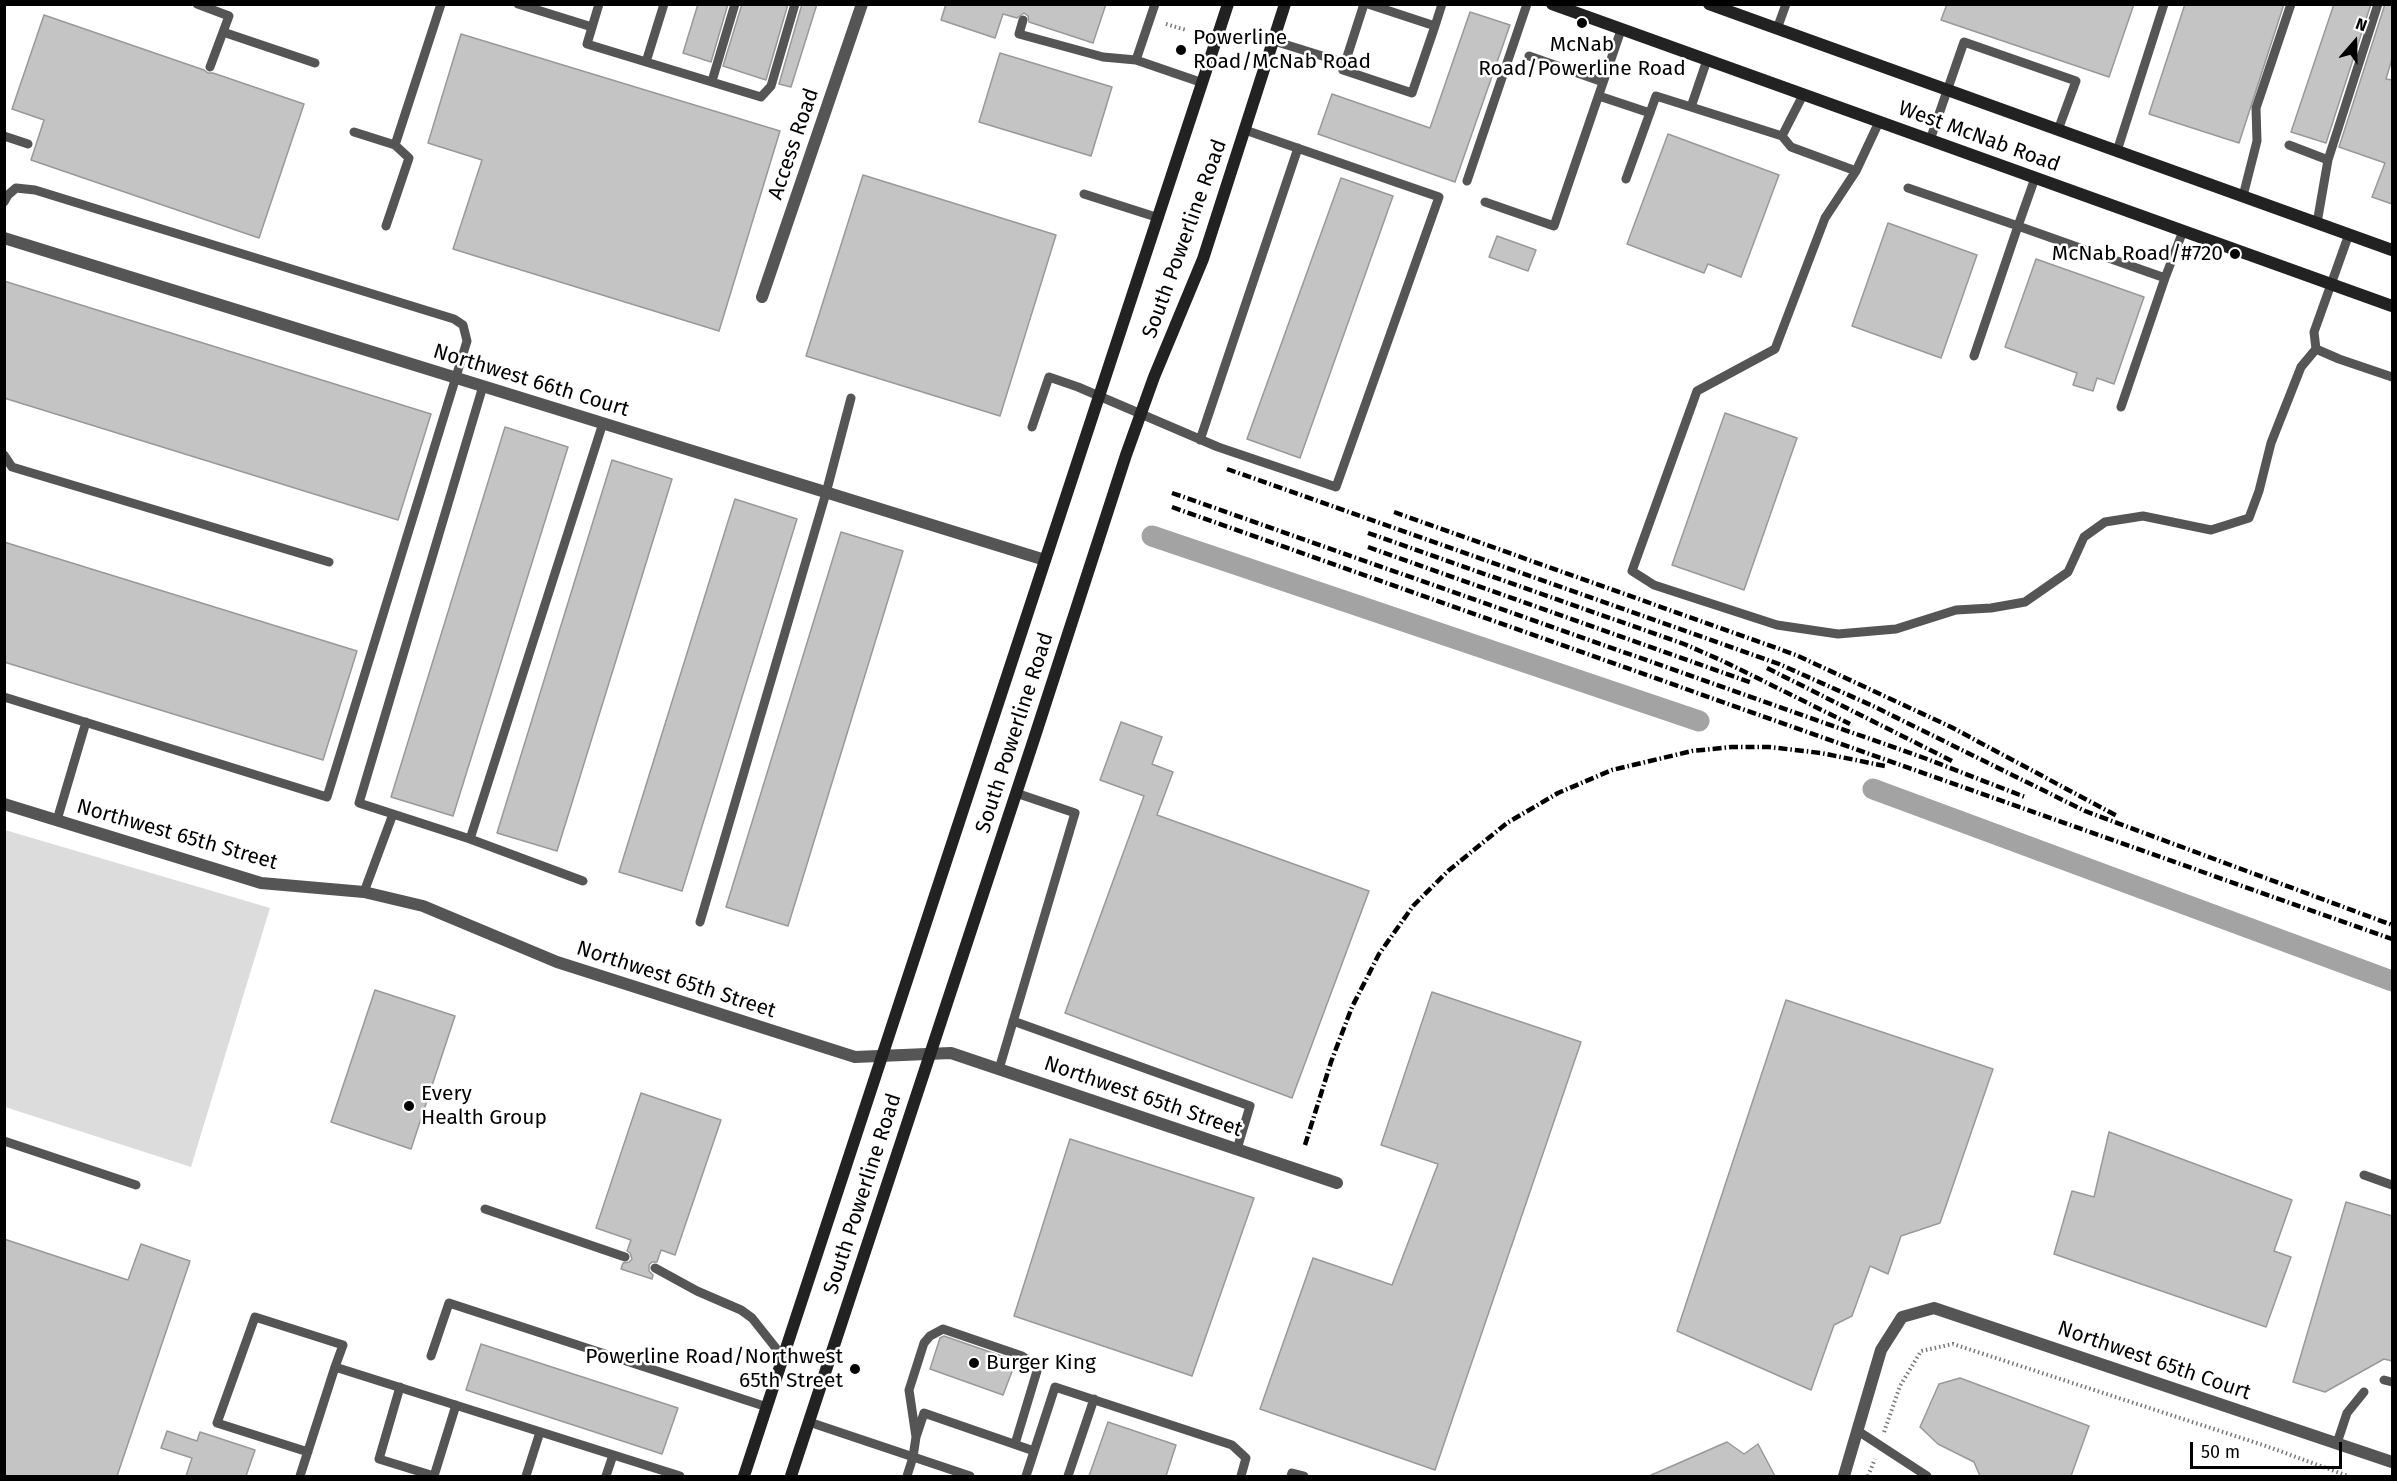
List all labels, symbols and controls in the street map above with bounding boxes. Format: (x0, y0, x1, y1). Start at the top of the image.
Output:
north arrow (2325, 12, 2385, 72)
text: N (2353, 14, 2370, 35)
marker: McNab Road/Powerline Road (1575, 16, 1589, 30)
place label: Powerline Road/McNab Road (1193, 25, 1371, 75)
place label: McNab Road/Powerline Road (1478, 32, 1686, 82)
marker: Powerline Road/McNab Road (1174, 43, 1188, 57)
street label: Access Road (763, 85, 825, 203)
street label: West McNab Road (1895, 96, 2063, 178)
street label: South Powerline Road (1137, 136, 1233, 342)
place label: McNab Road/#720 (2052, 241, 2223, 267)
marker: McNab Road/#720 (2228, 247, 2242, 261)
street label: Northwest 66th Court (430, 339, 632, 423)
street label: South Powerline Road (971, 629, 1059, 837)
street label: Northwest 65th Street (74, 794, 280, 876)
street label: Northwest 65th Street (573, 936, 779, 1024)
street label: Northwest 65th Street (1041, 1051, 1245, 1143)
place label: Every Health Group (421, 1081, 547, 1131)
street label: South Powerline Road (819, 1090, 907, 1298)
marker: Every Health Group (402, 1099, 416, 1113)
street label: Northwest 65th Court (2054, 1316, 2254, 1406)
place label: Powerline Road/Northwest 65th Street (585, 1344, 843, 1394)
place label: Burger King (986, 1350, 1096, 1376)
marker: Burger King (967, 1356, 981, 1370)
marker: Powerline Road/Northwest 65th Street (848, 1362, 862, 1376)
scale bar (2193, 1430, 2344, 1468)
text: 50 m (2201, 1441, 2240, 1463)

